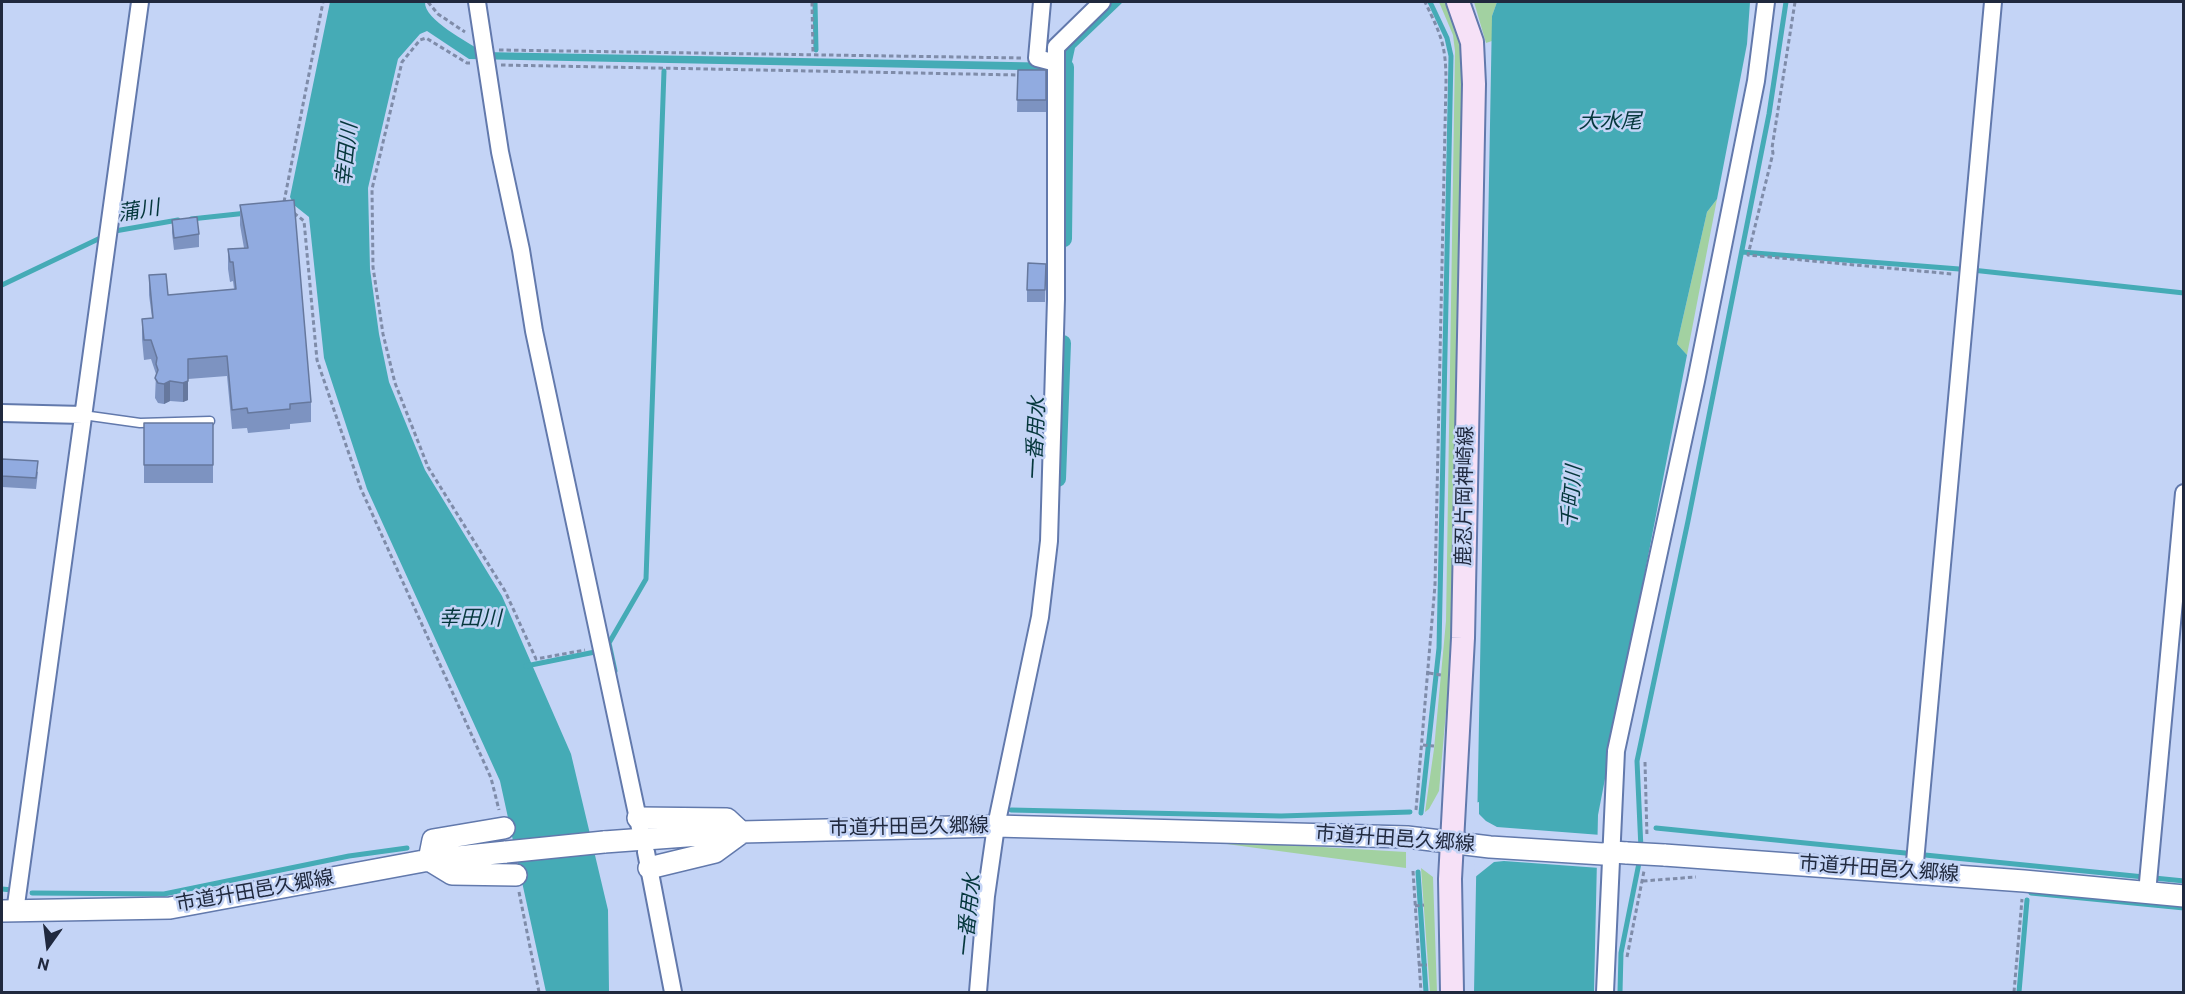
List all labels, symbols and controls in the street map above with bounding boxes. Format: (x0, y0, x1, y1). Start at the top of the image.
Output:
water label: 大水尾 (1579, 110, 1641, 136)
water label: 幸田川 (332, 122, 364, 188)
water label: 蒲川 (116, 196, 162, 228)
water label: 一番用水 (1022, 396, 1052, 482)
street label: 鹿忍片岡神崎線 (1453, 426, 1479, 566)
water label: 千町川 (1558, 465, 1588, 529)
water label: 幸田川 (439, 607, 501, 633)
street label: 市道升田邑久郷線 (829, 815, 989, 841)
street label: 市道升田邑久郷線 (1314, 822, 1476, 858)
street label: 市道升田邑久郷線 (1798, 852, 1960, 888)
street label: 市道升田邑久郷線 (174, 866, 336, 918)
water label: 一番用水 (953, 873, 987, 959)
north arrow (18, 916, 78, 976)
text: N (36, 953, 51, 975)

